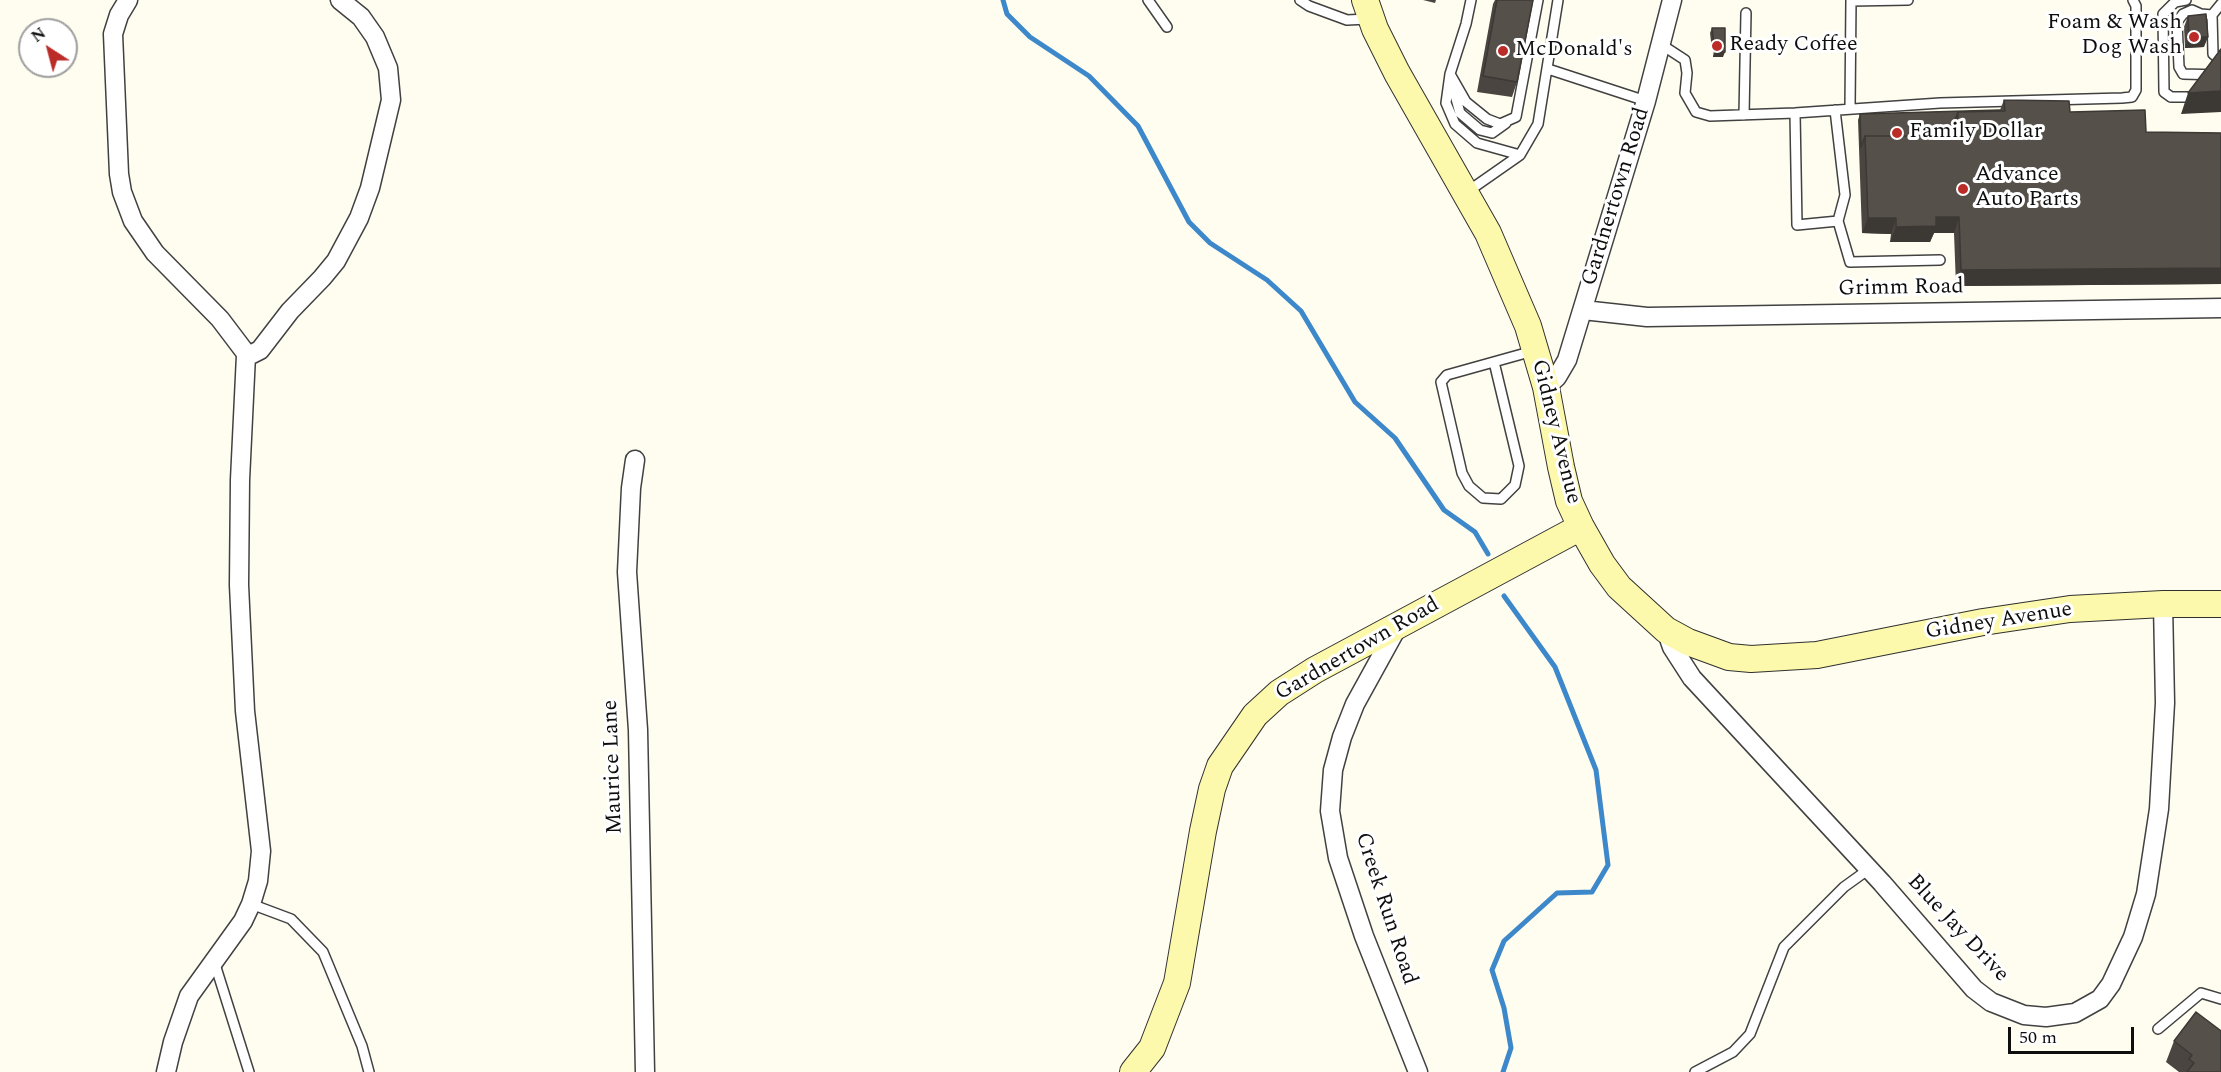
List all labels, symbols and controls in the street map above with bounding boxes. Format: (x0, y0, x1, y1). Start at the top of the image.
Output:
place label: Foam & Wash Dog Wash (2047, 11, 2182, 62)
north arrow (18, 18, 78, 78)
text: N (26, 22, 51, 49)
marker: Foam & Wash Dog Wash (2187, 30, 2201, 44)
place label: Ready Coffee (1729, 33, 1858, 59)
place label: McDonald's (1515, 38, 1633, 64)
marker: Ready Coffee (1710, 39, 1724, 53)
marker: McDonald's (1496, 44, 1510, 58)
street label: Gardnertown Road (1577, 105, 1657, 289)
place label: Family Dollar (1909, 120, 2042, 146)
marker: Family Dollar (1890, 126, 1904, 140)
place label: Advance Auto Parts (1975, 163, 2079, 214)
marker: Advance Auto Parts (1956, 182, 1970, 196)
street label: Grimm Road (1838, 275, 1964, 303)
street label: Gidney Avenue (1524, 357, 1586, 507)
street label: Gardnertown Road (1271, 592, 1445, 708)
street label: Gidney Avenue (1924, 597, 2074, 647)
street label: Maurice Lane (598, 699, 630, 835)
street label: Creek Run Road (1348, 830, 1422, 988)
street label: Blue Jay Drive (1900, 870, 2014, 988)
scale bar (2011, 1015, 2137, 1053)
text: 50 m (2019, 1024, 2057, 1051)

